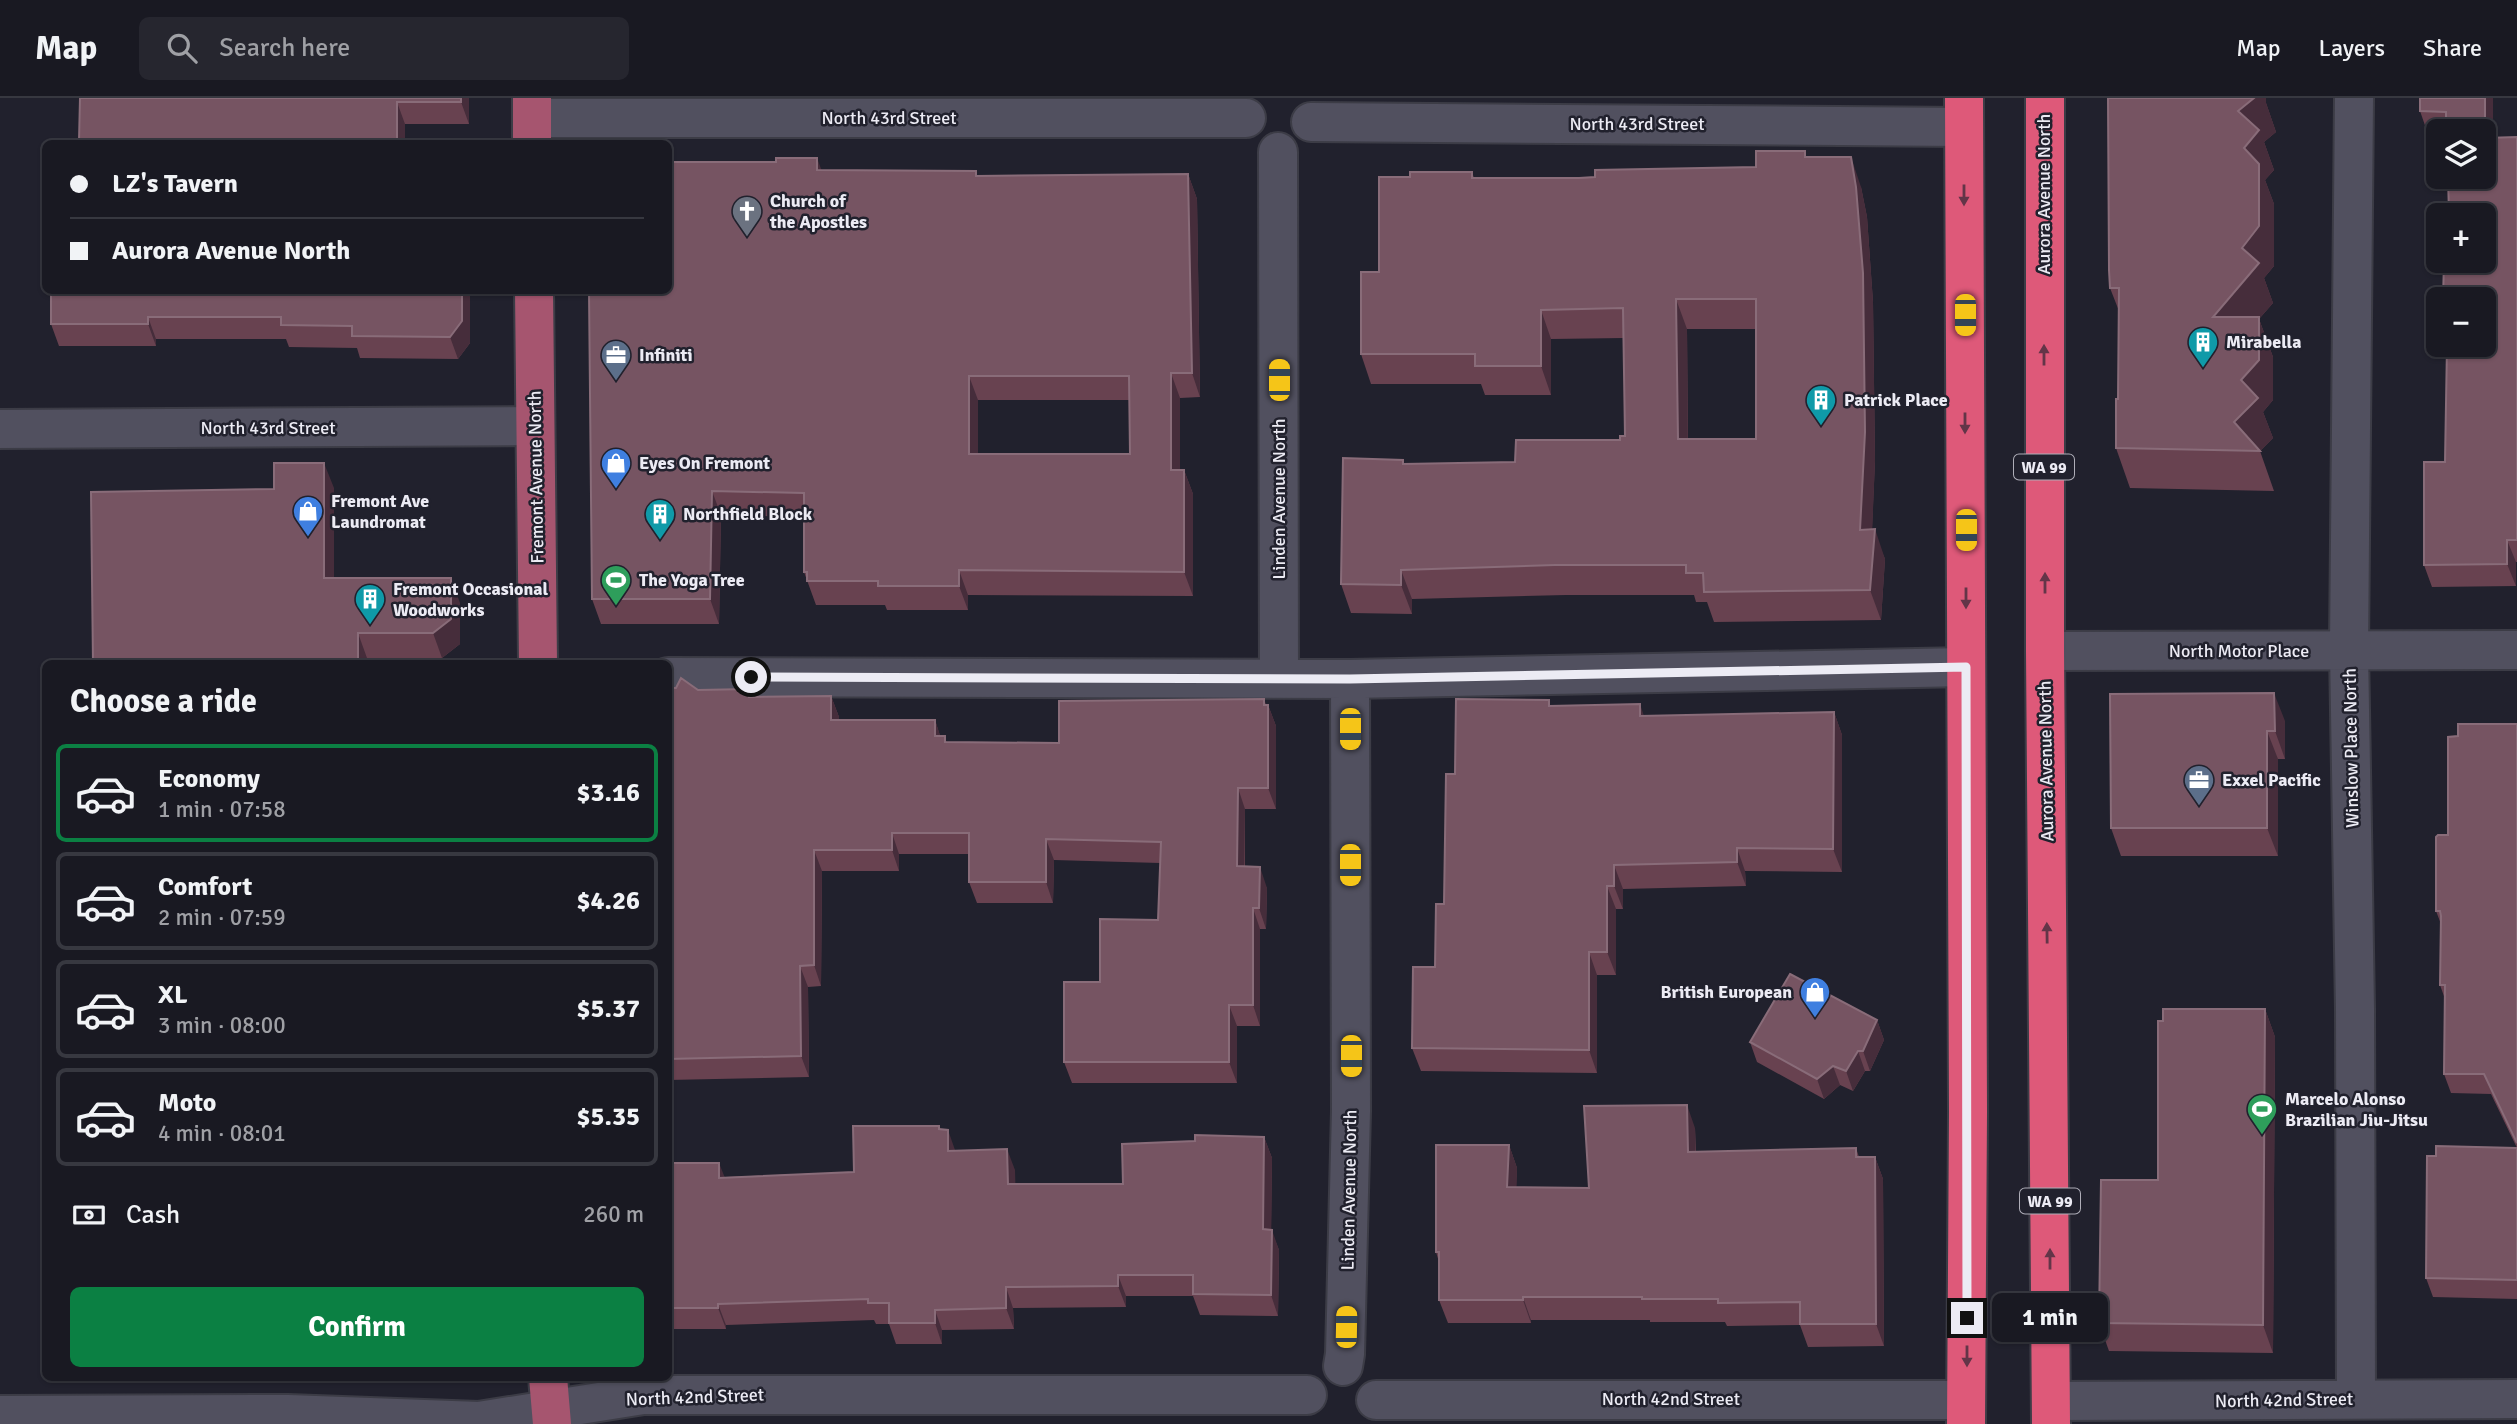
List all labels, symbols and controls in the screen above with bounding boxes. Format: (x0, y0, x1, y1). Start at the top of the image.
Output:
search box (139, 17, 629, 80)
text: Map (35, 28, 97, 69)
icon: search (163, 29, 201, 67)
text: Search here (219, 32, 350, 64)
text: Map (2236, 33, 2281, 63)
text: Layers (2319, 33, 2385, 63)
text: Share (2423, 33, 2482, 63)
street label: North 43rd Street (822, 107, 956, 129)
street label: North 43rd Street (1570, 113, 1704, 135)
street label: Aurora Avenue North (2033, 114, 2055, 274)
map controls (2426, 119, 2496, 357)
button: layers (2426, 119, 2496, 189)
text: LZ's Tavern (112, 168, 238, 200)
one-way arrow (1958, 185, 1970, 207)
place label: Church of the Apostles (769, 190, 867, 233)
church icon: Church of the Apostles (730, 194, 764, 238)
button: + (2426, 203, 2496, 273)
text: Aurora Avenue North (112, 235, 350, 267)
button: − (2426, 287, 2496, 357)
car (1955, 294, 1976, 336)
building icon: Mirabella (2186, 325, 2220, 369)
place label: Mirabella (2226, 331, 2302, 353)
office icon: Infiniti (599, 338, 633, 382)
place label: Infiniti (639, 344, 693, 366)
one-way arrow (2038, 344, 2050, 366)
car (1269, 359, 1290, 401)
building icon: Patrick Place (1804, 383, 1838, 427)
place label: Patrick Place (1844, 389, 1948, 411)
street label: Fremont Avenue North (523, 390, 549, 564)
one-way arrow (1959, 412, 1971, 434)
street label: North 43rd Street (201, 417, 335, 439)
street label: Linden Avenue North (1268, 418, 1290, 580)
shop icon: Eyes On Fremont (599, 446, 633, 490)
place label: Eyes On Fremont (639, 452, 770, 474)
road number: WA 99 (2014, 454, 2074, 480)
place label: Fremont Ave Laundromat (331, 490, 429, 533)
shop icon: Fremont Ave Laundromat (291, 494, 325, 538)
building icon: Northfield Block (643, 497, 677, 541)
place label: Northfield Block (683, 503, 813, 525)
car (1956, 509, 1977, 551)
sports icon: The Yoga Tree (599, 563, 633, 607)
place label: The Yoga Tree (639, 569, 745, 591)
one-way arrow (2039, 572, 2051, 594)
place label: Fremont Occasional Woodworks (393, 578, 549, 621)
building icon: Fremont Occasional Woodworks (353, 582, 387, 626)
one-way arrow (1960, 587, 1972, 609)
street label: North Motor Place (2169, 640, 2309, 662)
route start (735, 661, 767, 693)
street label: Winslow Place North (2339, 668, 2363, 828)
street label: Aurora Avenue North (2034, 680, 2058, 842)
text: Choose a ride (70, 682, 257, 721)
car (1340, 708, 1361, 750)
icon: car (74, 762, 137, 825)
text: Economy (158, 763, 260, 795)
office icon: Exxel Pacific (2182, 763, 2216, 807)
place label: Exxel Pacific (2222, 769, 2321, 791)
text: $3.16 (576, 777, 640, 809)
text: 1 min · 07:58 (158, 795, 286, 824)
car (1340, 844, 1361, 886)
icon: car (74, 870, 137, 933)
text: Comfort (158, 871, 252, 903)
text: $4.26 (576, 885, 640, 917)
text: 2 min · 07:59 (158, 903, 286, 932)
one-way arrow (2042, 922, 2053, 944)
shop icon: British European (1798, 975, 1832, 1019)
icon: car (74, 978, 137, 1041)
text: XL (158, 979, 188, 1011)
place label: British European (1661, 981, 1792, 1003)
text: $5.37 (576, 993, 640, 1025)
text: 3 min · 08:00 (158, 1011, 286, 1040)
car (1341, 1035, 1362, 1077)
icon: car (74, 1086, 137, 1149)
text: Moto (158, 1087, 216, 1119)
place label: Marcelo Alonso Brazilian Jiu-Jitsu (2285, 1088, 2428, 1131)
sports icon: Marcelo Alonso Brazilian Jiu-Jitsu (2245, 1092, 2279, 1136)
text: $5.35 (576, 1101, 640, 1133)
street label: Linden Avenue North (1337, 1109, 1361, 1271)
text: 4 min · 08:01 (158, 1119, 286, 1148)
road number: WA 99 (2020, 1189, 2080, 1214)
icon: cash (70, 1196, 108, 1234)
text: Cash (126, 1199, 180, 1231)
text: 260 m (583, 1200, 644, 1229)
one-way arrow (2044, 1248, 2056, 1270)
button: Confirm (70, 1287, 644, 1367)
callout: 1 min (1992, 1294, 2107, 1342)
route end (1951, 1302, 1983, 1334)
text: 1 min (2022, 1303, 2078, 1332)
car (1336, 1306, 1357, 1348)
one-way arrow (1961, 1345, 1973, 1367)
street label: North 42nd Street (626, 1384, 764, 1410)
street label: North 42nd Street (1602, 1388, 1740, 1410)
street label: North 42nd Street (2215, 1388, 2353, 1412)

